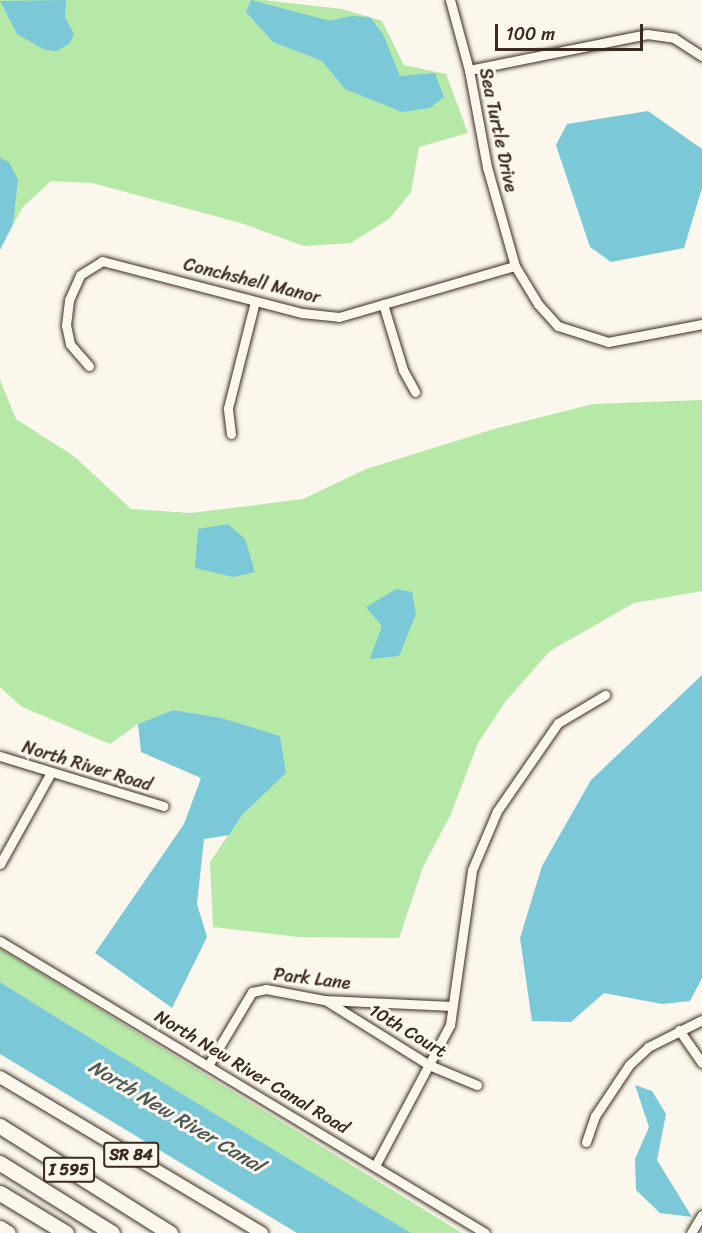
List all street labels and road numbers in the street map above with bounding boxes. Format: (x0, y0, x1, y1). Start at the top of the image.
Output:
street label: Sea Turtle Drive (474, 65, 522, 195)
street label: Conchshell Manor (181, 254, 323, 308)
street label: North River Road (19, 736, 155, 796)
street label: Park Lane (272, 964, 352, 994)
street label: 10th Court (365, 1000, 451, 1062)
street label: North New River Canal Road (151, 1005, 353, 1139)
road number: SR 84 (102, 1142, 160, 1168)
road number: I 595 (42, 1157, 96, 1183)

